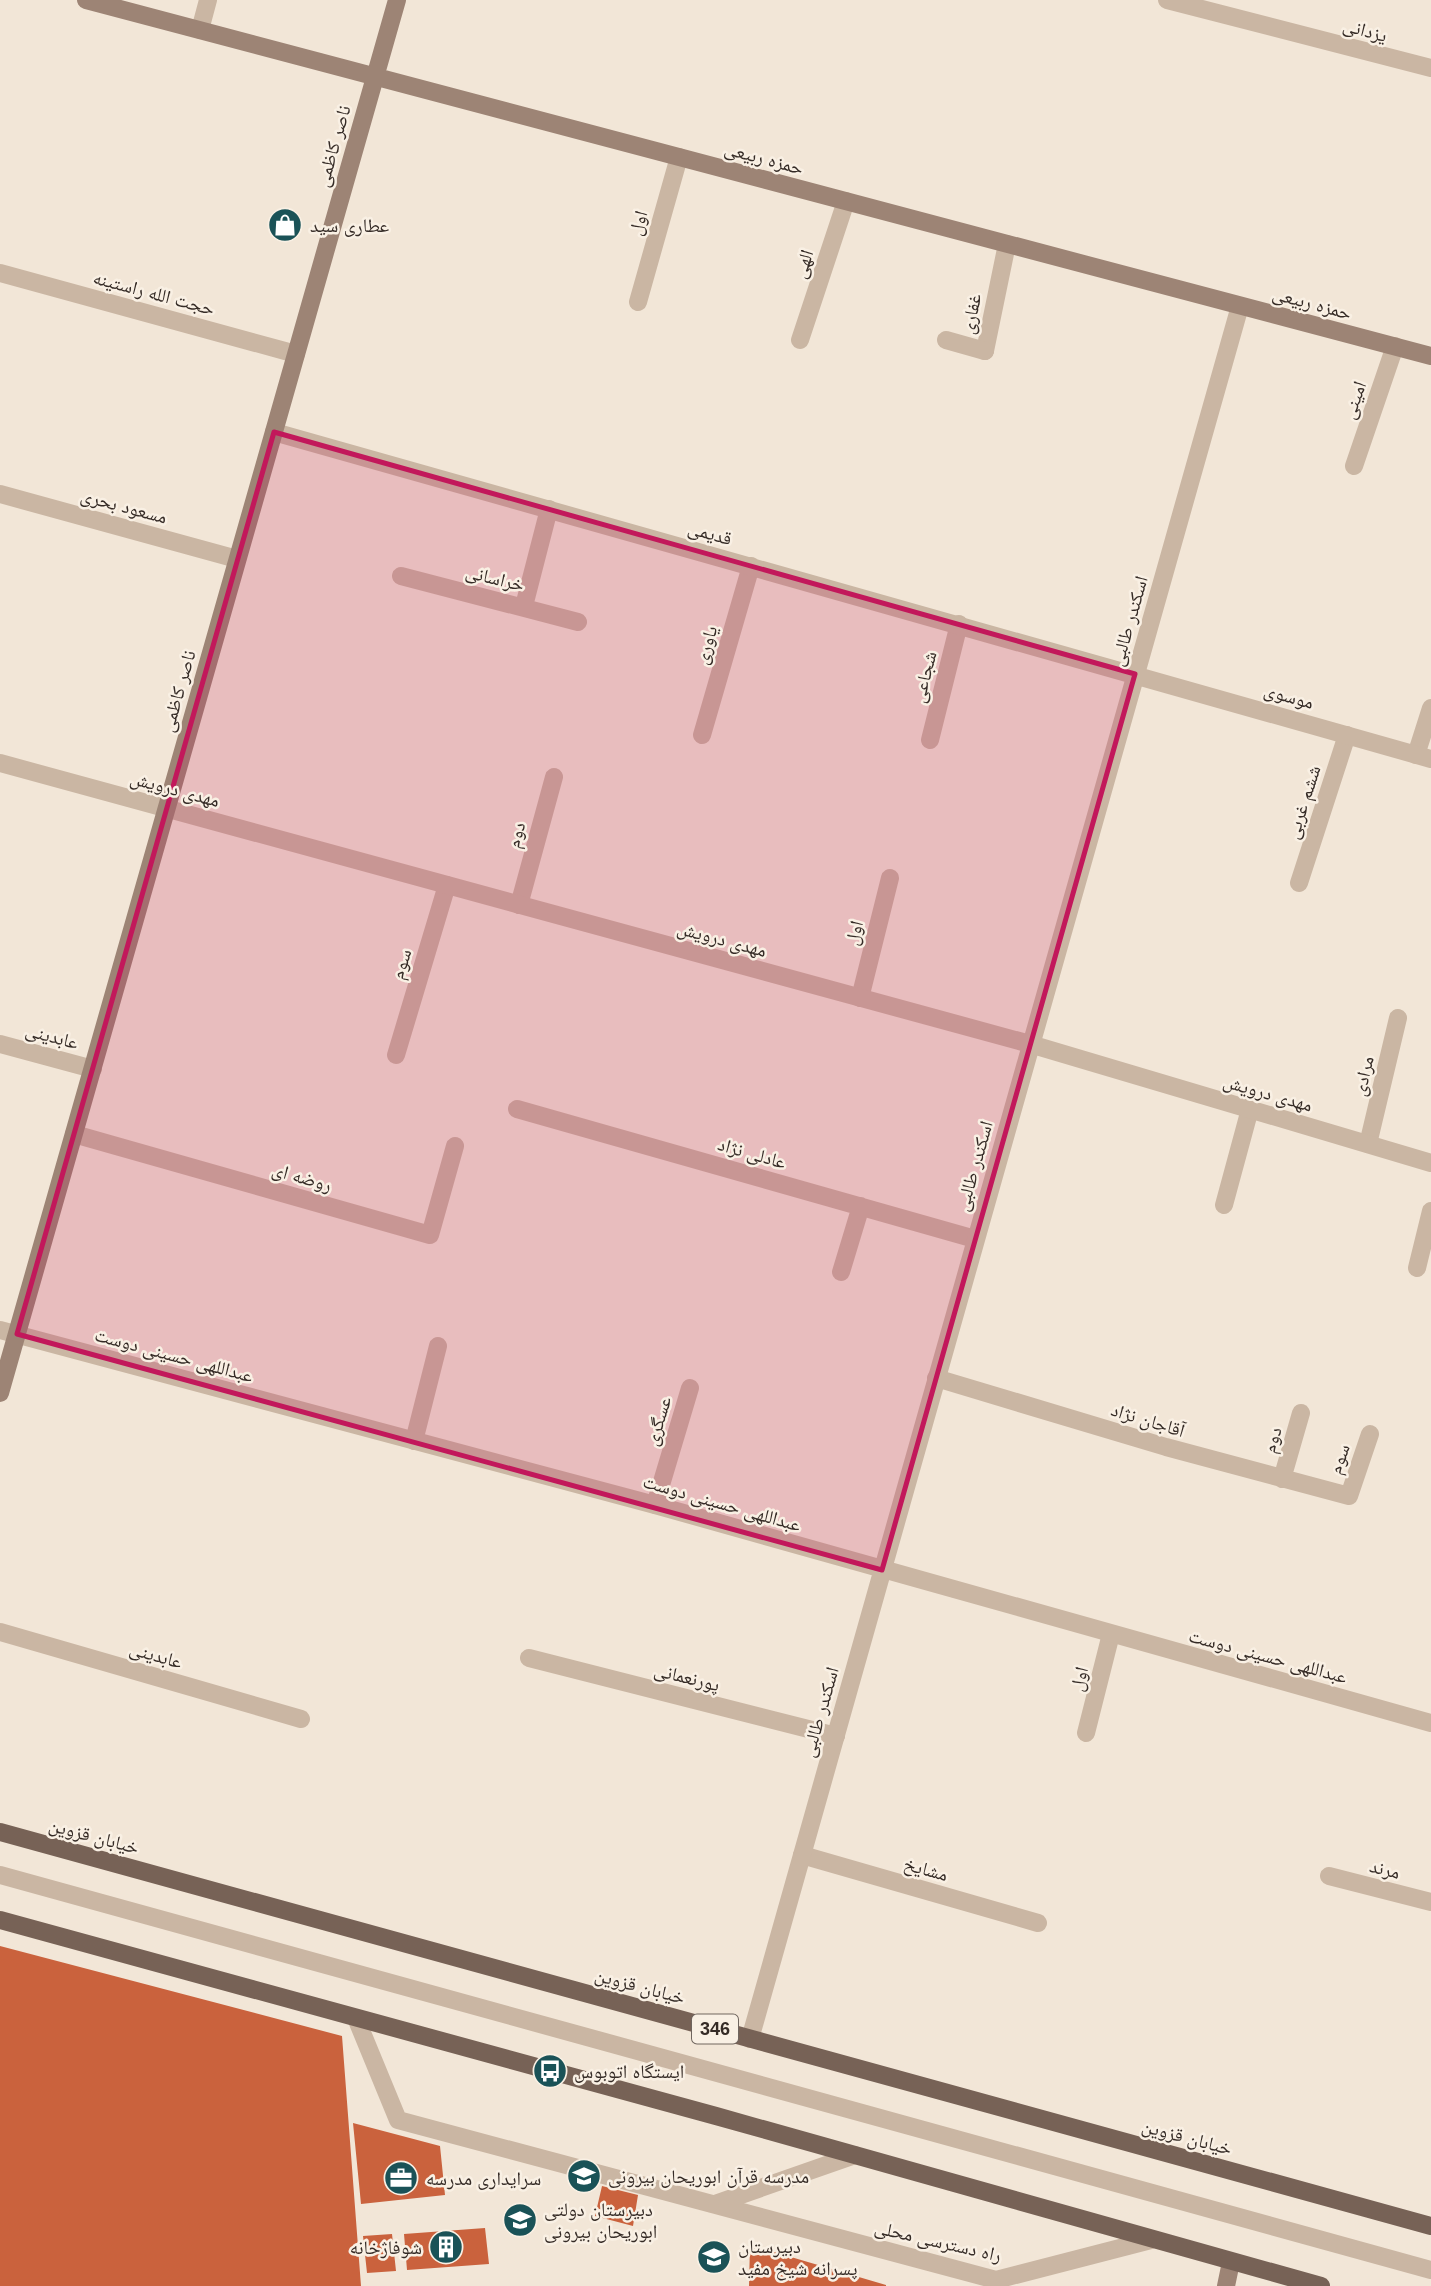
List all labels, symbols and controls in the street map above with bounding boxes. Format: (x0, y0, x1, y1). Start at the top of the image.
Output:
street label: یزدانی (1340, 14, 1389, 47)
street label: ناصر کاظمی (311, 103, 356, 190)
street label: حمزه ربیعی (722, 137, 806, 180)
shop icon: عطاری سید (266, 206, 304, 244)
street label: اول (624, 208, 652, 238)
place label: عطاری سید (310, 215, 389, 237)
street label: الهی (789, 247, 818, 281)
street label: حجت الله راستینه (91, 267, 217, 320)
street label: حمزه ربیعی (1270, 282, 1354, 325)
street label: غفاری (957, 292, 986, 336)
street label: امینی (1338, 378, 1371, 422)
street label: مسعود بحری (78, 484, 169, 529)
street label: قدیمی (685, 517, 734, 550)
street label: خراسانی (463, 561, 527, 596)
street label: اسکندر طالبی (1106, 573, 1153, 669)
street label: یاوری (690, 623, 722, 667)
street label: ناصر کاظمی (156, 648, 201, 735)
street label: شجاعی (907, 649, 942, 705)
street label: موسوی (1261, 679, 1316, 714)
street label: ششم غربی (1281, 763, 1327, 842)
street label: مهدی درویش (128, 767, 222, 812)
street label: دوم (502, 820, 532, 851)
street label: مهدی درویش (675, 917, 769, 962)
street label: اول (841, 918, 868, 948)
street label: سوم (386, 946, 418, 983)
street label: عابدینی (23, 1019, 81, 1054)
street label: مرادی (1348, 1054, 1379, 1098)
street label: مهدی درویش (1221, 1070, 1315, 1117)
street label: اسکندر طالبی (951, 1118, 998, 1214)
street label: عادلی نژاد (715, 1133, 789, 1174)
street label: روضه ای (269, 1158, 334, 1197)
street label: عبداللهی حسینی دوست (92, 1324, 256, 1387)
street label: عسگری (641, 1393, 676, 1448)
street label: آقاجان نژاد (1108, 1399, 1188, 1442)
street label: دوم (1258, 1424, 1289, 1456)
street label: سوم (1324, 1441, 1357, 1478)
street label: عبداللهی حسینی دوست (640, 1470, 804, 1537)
street label: عبداللهی حسینی دوست (1186, 1625, 1350, 1688)
street label: عابدینی (127, 1637, 185, 1674)
street label: پورنعمانی (652, 1659, 722, 1696)
street label: اسکندر طالبی (797, 1664, 844, 1760)
street label: اول (1066, 1664, 1093, 1694)
street label: خیابان قزوین (46, 1814, 141, 1859)
street label: مشایخ (901, 1853, 951, 1887)
street label: مرند (1367, 1855, 1402, 1884)
street label: خیابان قزوین (592, 1964, 687, 2009)
road number: 346 (692, 2014, 738, 2043)
bus stop icon: ایستگاه اتوبوس (531, 2052, 569, 2090)
place label: ایستگاه اتوبوس (574, 2061, 684, 2083)
street label: خیابان قزوین (1139, 2115, 1234, 2160)
school or university icon: مدرسه قرآن ابوریحان بیرونی (565, 2157, 603, 2195)
office icon: سرایداری مدرسه (382, 2159, 420, 2197)
place label: مدرسه قرآن ابوریحان بیرونی (608, 2166, 809, 2188)
place label: سرایداری مدرسه (426, 2168, 541, 2190)
place label: دبیرستان دولتی ابوریحان بیرونی (544, 2199, 657, 2243)
school or university icon: دبیرستان دولتی ابوریحان بیرونی (501, 2201, 539, 2239)
street label: راه دسترسی محلی (872, 2216, 1004, 2267)
building icon: شوفاژخانه (427, 2228, 465, 2266)
place label: دبیرستان پسرانه شیخ مفید (738, 2236, 858, 2281)
place label: شوفاژخانه (350, 2237, 422, 2259)
school or university icon: دبیرستان پسرانه شیخ مفید (695, 2238, 733, 2276)

